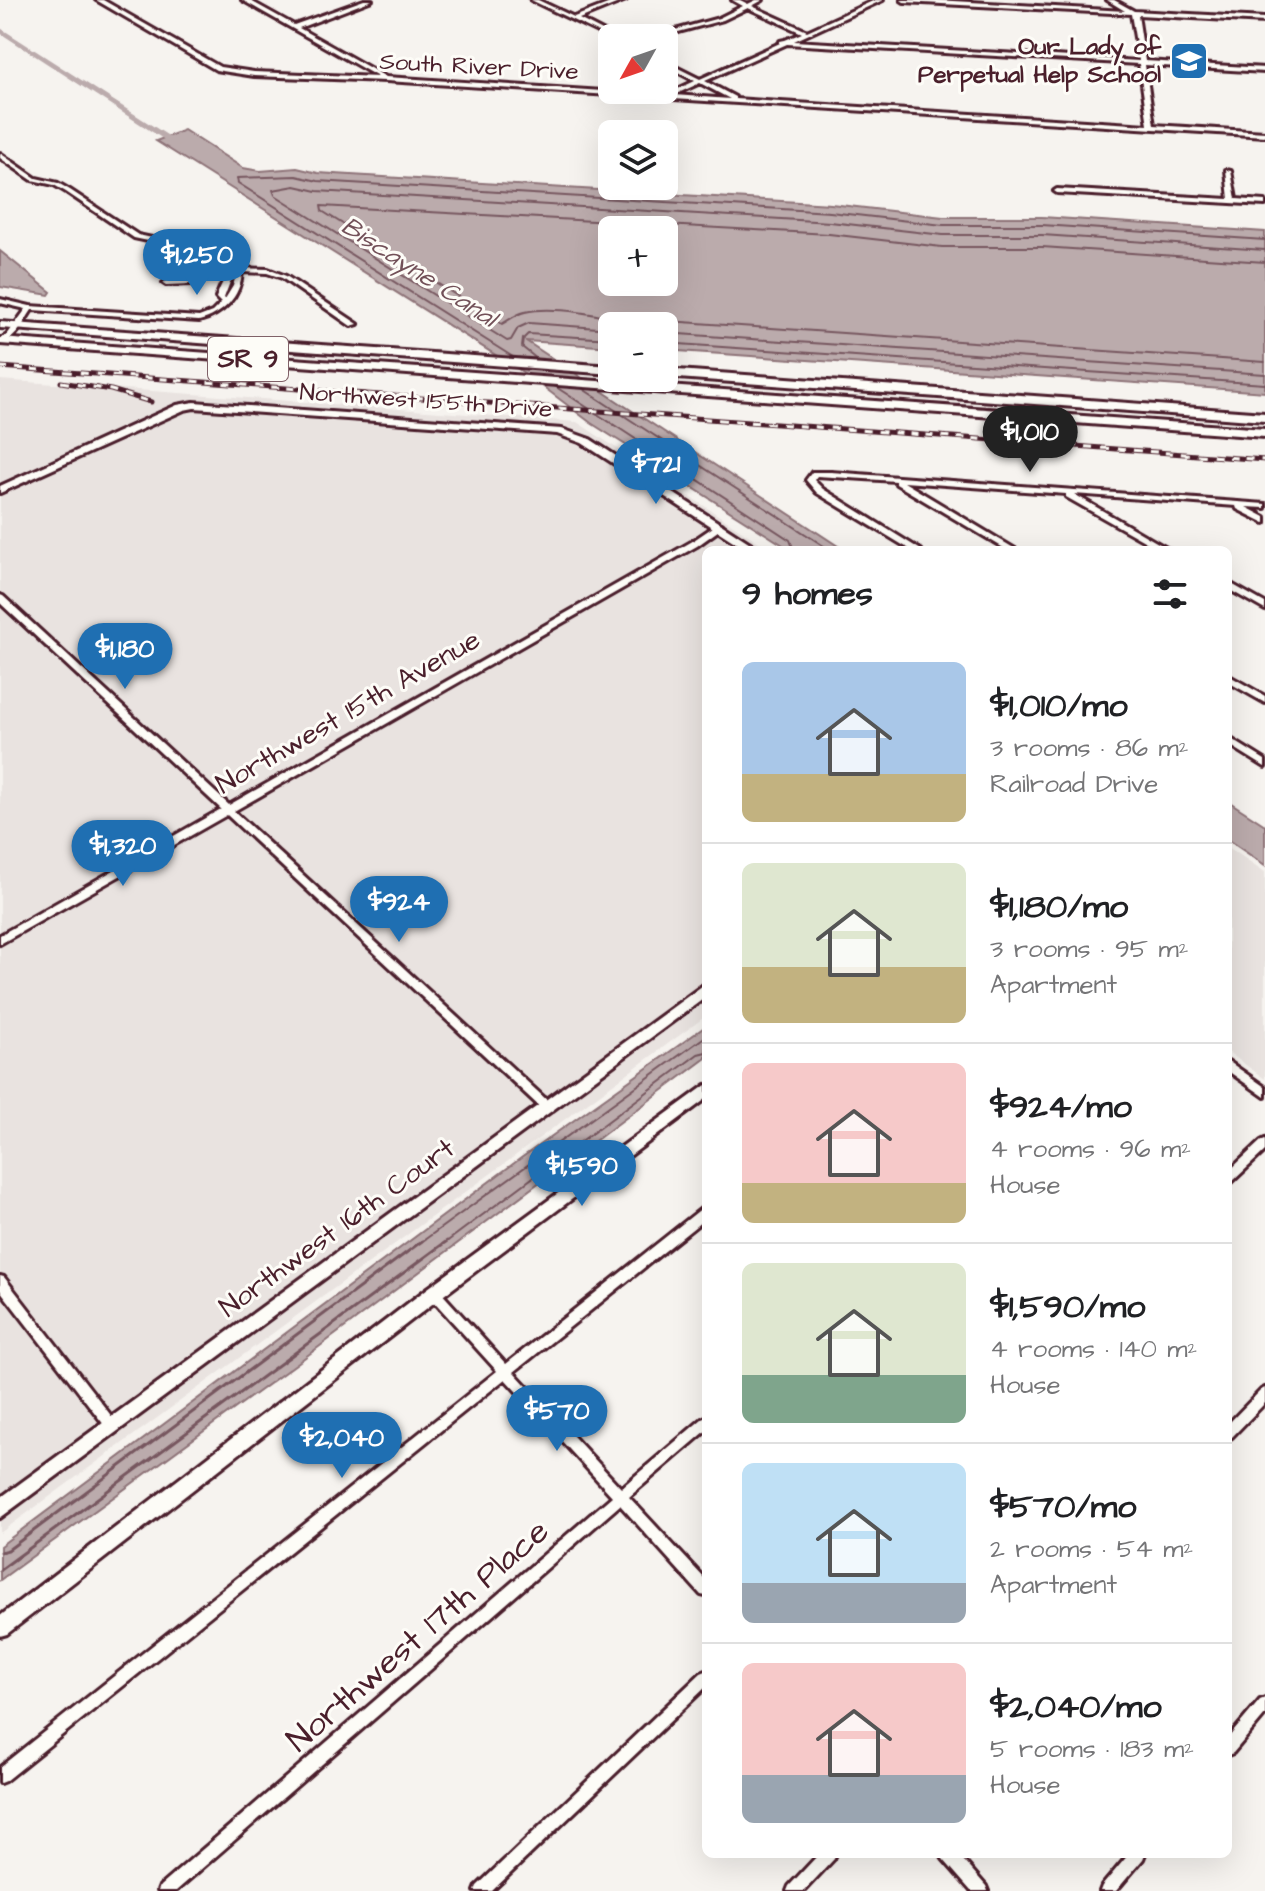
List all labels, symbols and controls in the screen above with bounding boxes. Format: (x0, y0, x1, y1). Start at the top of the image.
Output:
north arrow (598, 24, 678, 104)
map controls (598, 24, 678, 392)
place label: Our Lady of Perpetual Help School (918, 30, 1162, 92)
school or university icon: Our Lady of Perpetual Help School (1168, 40, 1210, 82)
street label: South River Drive (379, 45, 579, 89)
button: layers (598, 120, 678, 200)
water label: Biscayne Canal (334, 208, 506, 338)
button: + (598, 216, 678, 296)
pin: $1,250 (132, 229, 262, 297)
text: $1,250 (161, 237, 233, 273)
button: − (598, 312, 678, 392)
road number: SR 9 (208, 337, 288, 381)
street label: Northwest 155th Drive (298, 375, 554, 427)
pin: $1,010 (965, 406, 1095, 474)
text: $1,010 (1001, 414, 1059, 450)
pin: $721 (609, 438, 703, 506)
text: $721 (632, 446, 680, 482)
text: 9 homes (742, 570, 873, 618)
icon: filters (1148, 572, 1192, 616)
street label: Northwest 15th Avenue (209, 620, 487, 804)
pin: $1,180 (60, 623, 190, 691)
text: $1,180 (95, 631, 155, 667)
text: $1,010/mo (990, 682, 1128, 730)
icon: home (806, 694, 902, 790)
text: 3 rooms · 86 m² (990, 730, 1189, 766)
text: Railroad Drive (990, 766, 1158, 802)
pin: $1,320 (58, 820, 188, 888)
text: $1,320 (90, 828, 156, 864)
pin: $924 (352, 876, 446, 944)
text: $1,180/mo (990, 883, 1128, 931)
text: $924 (368, 884, 430, 920)
icon: home (806, 895, 902, 991)
text: 3 rooms · 95 m² (990, 931, 1189, 967)
text: Apartment (990, 967, 1117, 1003)
text: $924/mo (990, 1083, 1132, 1131)
icon: home (806, 1095, 902, 1191)
street label: Northwest 16th Court (211, 1129, 463, 1327)
text: 4 rooms · 96 m² (990, 1131, 1191, 1167)
pin: $1,590 (517, 1140, 647, 1208)
text: $1,590 (546, 1148, 618, 1184)
text: House (990, 1167, 1061, 1203)
text: $1,590/mo (990, 1283, 1145, 1331)
icon: home (806, 1295, 902, 1391)
text: 4 rooms · 140 m² (990, 1331, 1197, 1367)
text: House (990, 1367, 1061, 1403)
pin: $570 (510, 1385, 604, 1453)
text: $570 (524, 1393, 590, 1429)
pin: $2,040 (277, 1412, 407, 1480)
text: $2,040 (300, 1420, 384, 1456)
text: $570/mo (990, 1483, 1136, 1531)
icon: home (806, 1495, 902, 1591)
street label: Northwest 17th Place (276, 1508, 560, 1764)
text: 2 rooms · 54 m² (990, 1531, 1193, 1567)
text: Apartment (990, 1567, 1117, 1603)
text: $2,040/mo (990, 1683, 1162, 1731)
icon: home (806, 1695, 902, 1791)
text: 5 rooms · 183 m² (990, 1731, 1194, 1767)
text: House (990, 1767, 1061, 1803)

